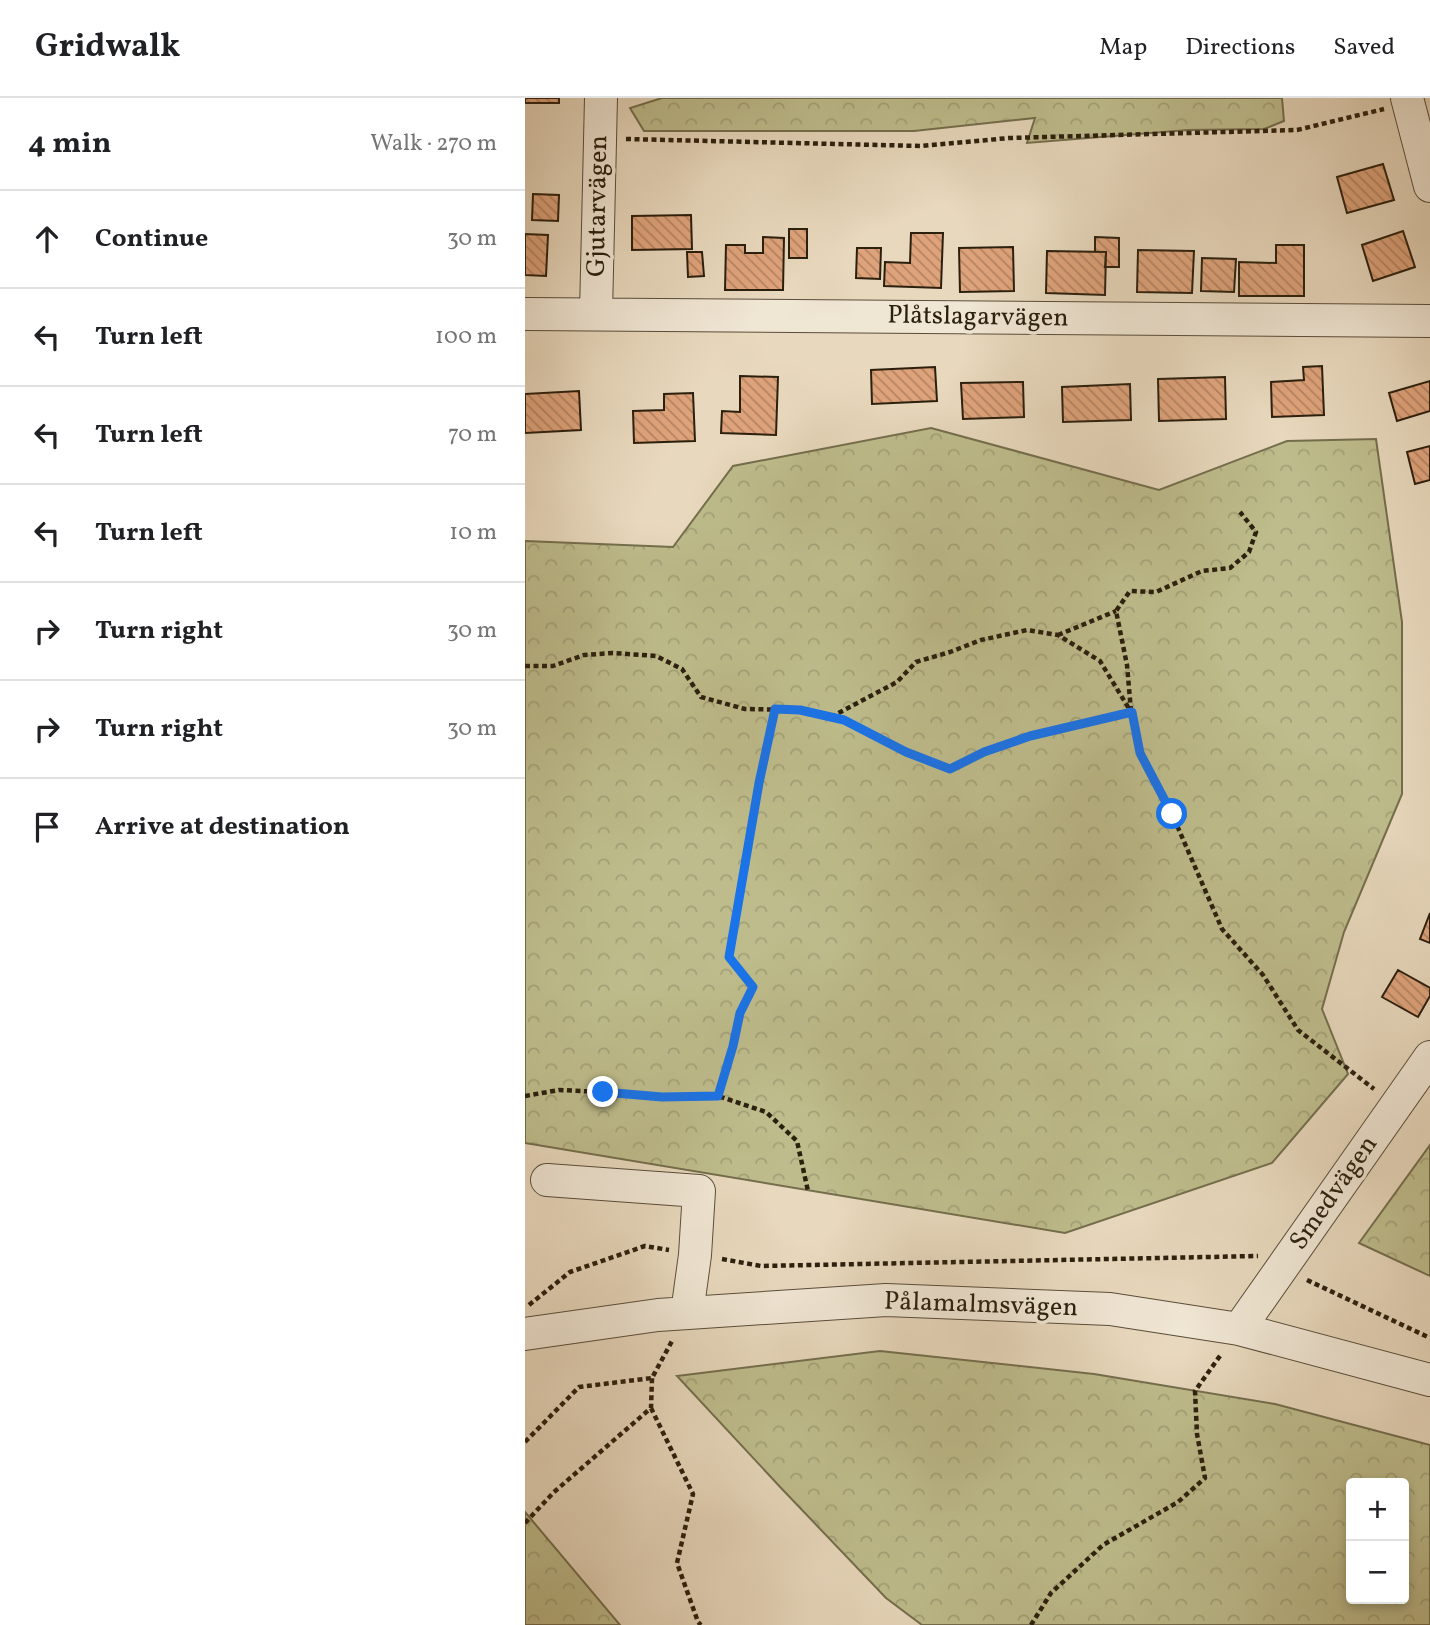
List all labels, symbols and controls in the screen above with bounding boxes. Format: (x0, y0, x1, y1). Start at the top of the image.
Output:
text: Gridwalk (35, 25, 180, 71)
text: Map (1099, 31, 1147, 65)
text: Directions (1185, 31, 1295, 65)
text: Saved (1333, 31, 1395, 65)
text: 4 min (28, 123, 112, 165)
text: Walk · 270 m (370, 128, 497, 160)
street label: Gjutarvägen (579, 135, 617, 277)
icon: ahead (28, 220, 66, 258)
text: Continue (95, 221, 208, 257)
text: 30 m (447, 223, 497, 255)
street label: Plåtslagarvägen (887, 297, 1069, 337)
icon: left (28, 318, 66, 356)
text: Turn left (95, 319, 203, 355)
text: 100 m (435, 321, 497, 353)
icon: left (28, 416, 66, 454)
text: Turn left (95, 417, 203, 453)
text: 70 m (448, 419, 497, 451)
icon: left (28, 514, 66, 552)
text: Turn left (95, 515, 203, 551)
text: 10 m (449, 517, 497, 549)
icon: right (28, 612, 66, 650)
text: Turn right (95, 613, 223, 649)
text: 30 m (447, 615, 497, 647)
icon: right (28, 710, 66, 748)
text: Turn right (95, 711, 223, 747)
text: 30 m (447, 713, 497, 745)
route start (1156, 798, 1187, 829)
icon: arrive (28, 808, 66, 846)
text: Arrive at destination (95, 809, 350, 845)
route end (587, 1076, 618, 1107)
street label: Smedvägen (1281, 1129, 1387, 1257)
street label: Pålamalmsvägen (883, 1284, 1079, 1326)
map controls (1346, 1478, 1409, 1604)
button: + (1346, 1478, 1409, 1541)
button: − (1346, 1541, 1409, 1604)

